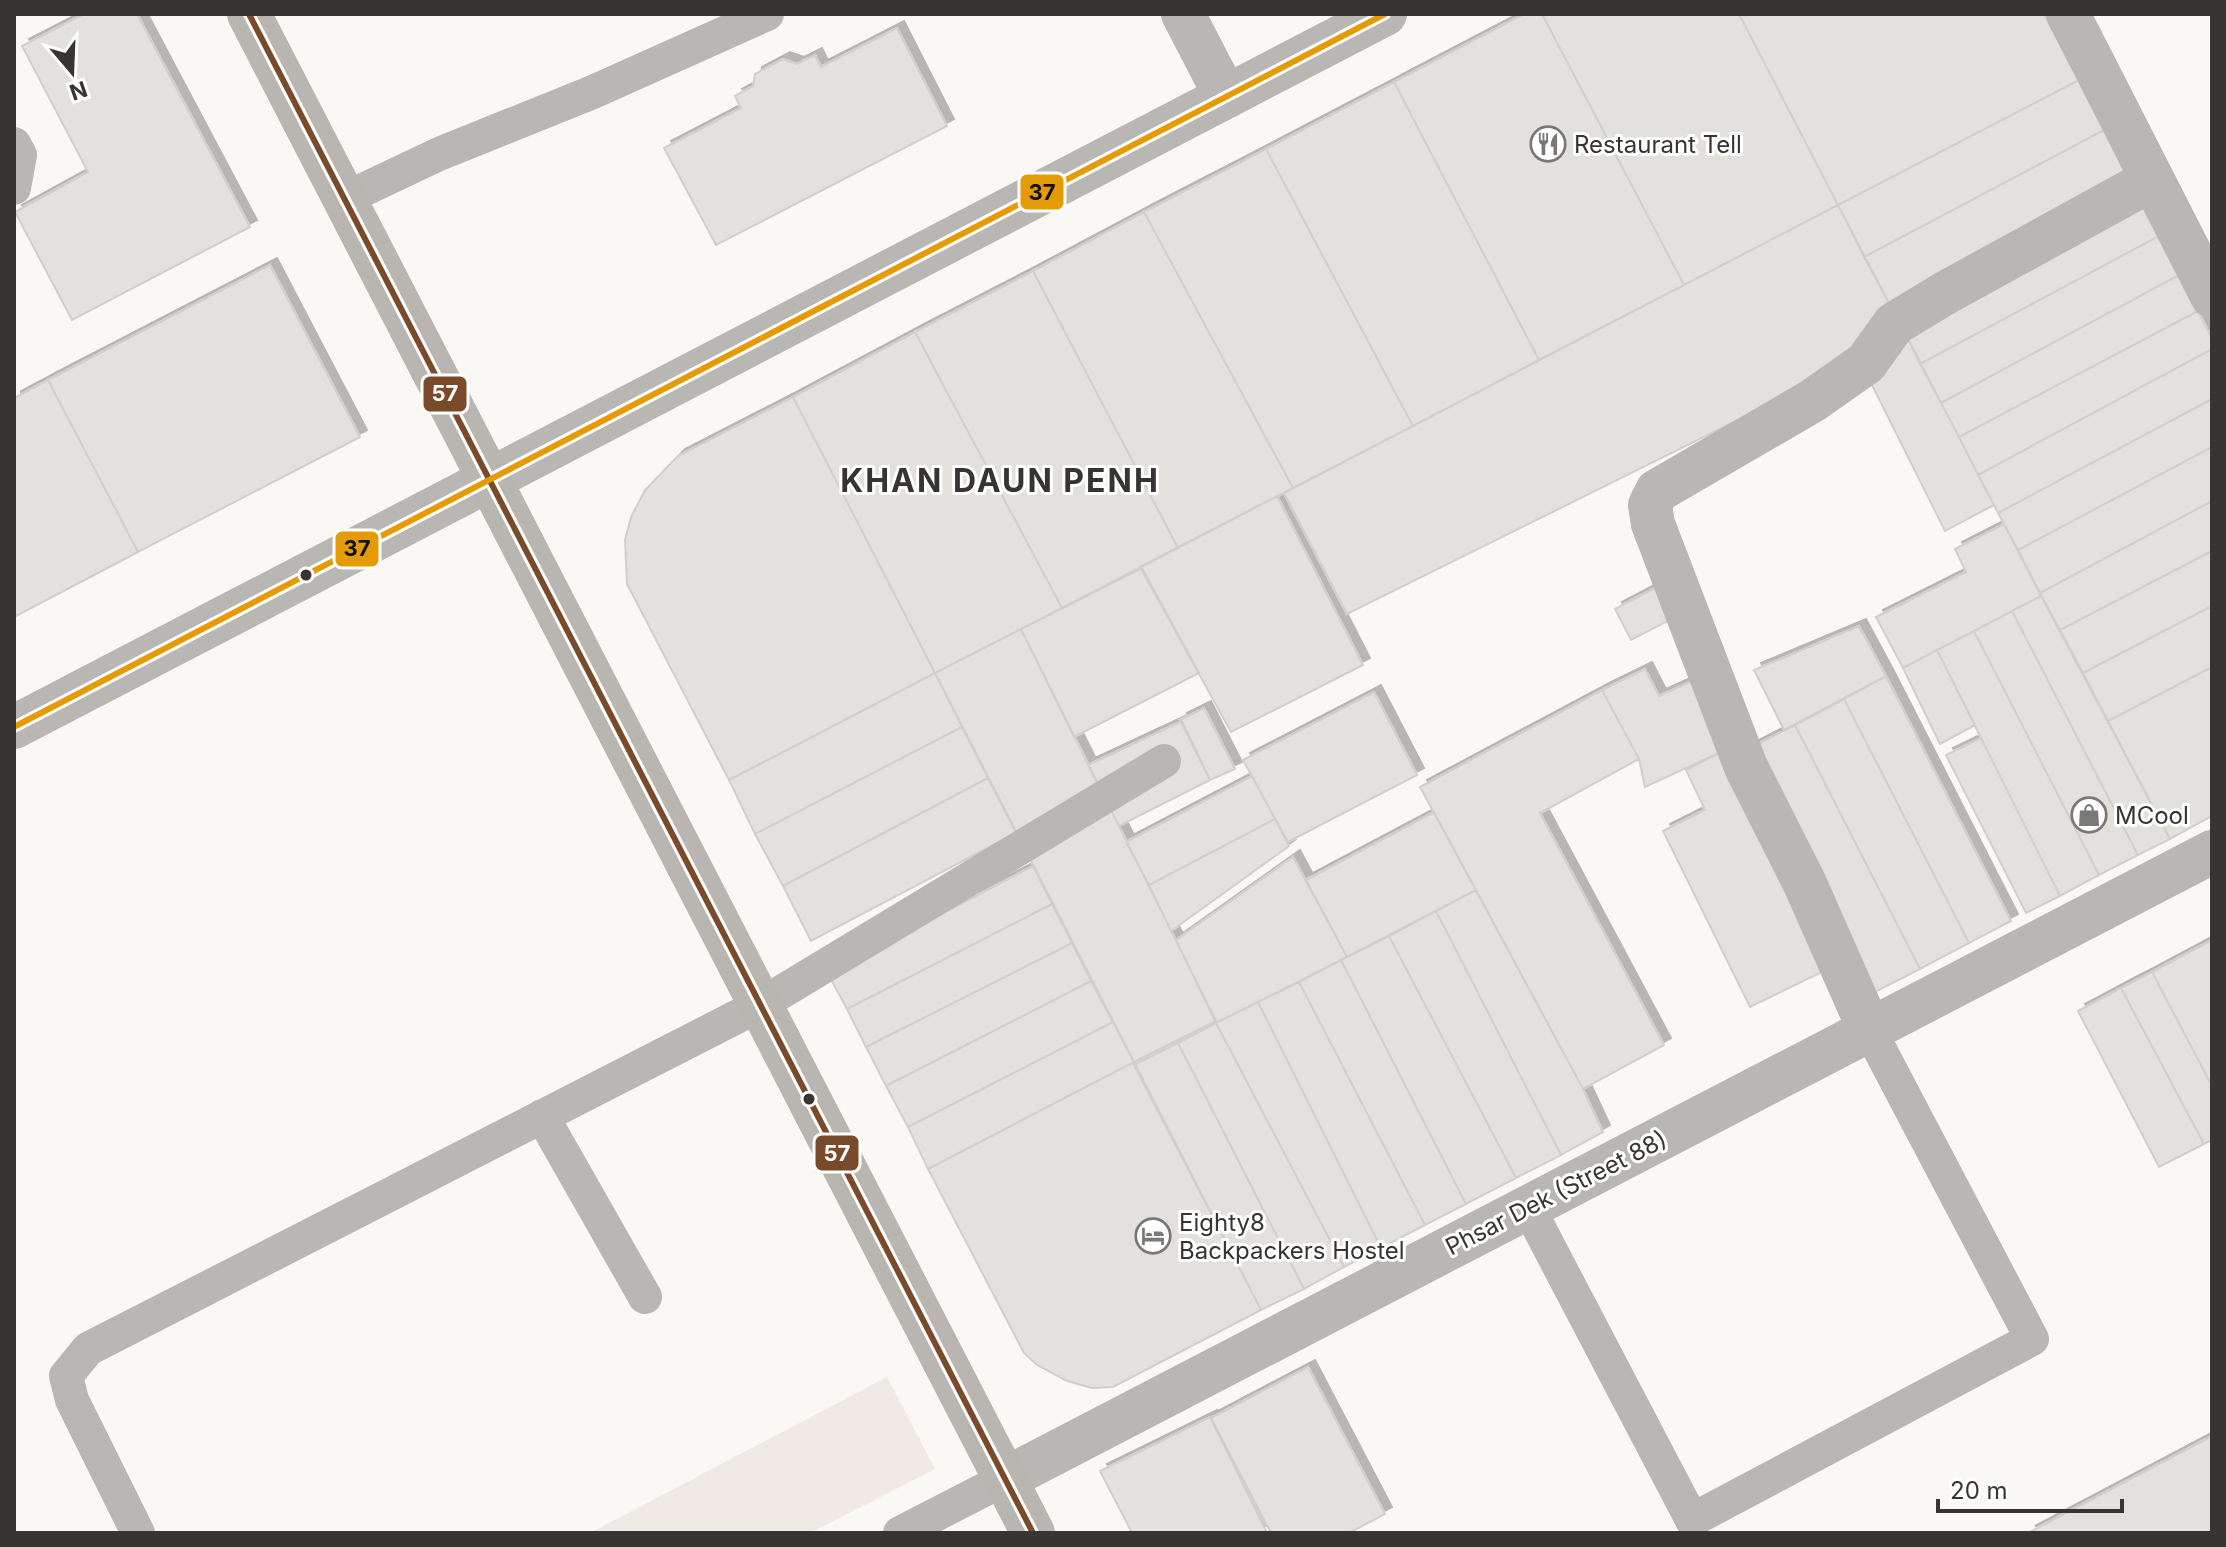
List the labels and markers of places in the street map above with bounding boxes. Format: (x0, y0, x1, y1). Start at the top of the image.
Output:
restaurant icon: Restaurant Tell (1529, 125, 1567, 163)
place label: Restaurant Tell (1574, 130, 1742, 159)
unlabelled marker (298, 567, 314, 583)
shop icon: MCool (2070, 796, 2108, 834)
place label: MCool (2115, 801, 2189, 830)
unlabelled marker (801, 1091, 817, 1107)
place label: Eighty8 Backpackers Hostel (1179, 1208, 1405, 1265)
hotel icon: Eighty8 Backpackers Hostel (1134, 1217, 1172, 1255)

